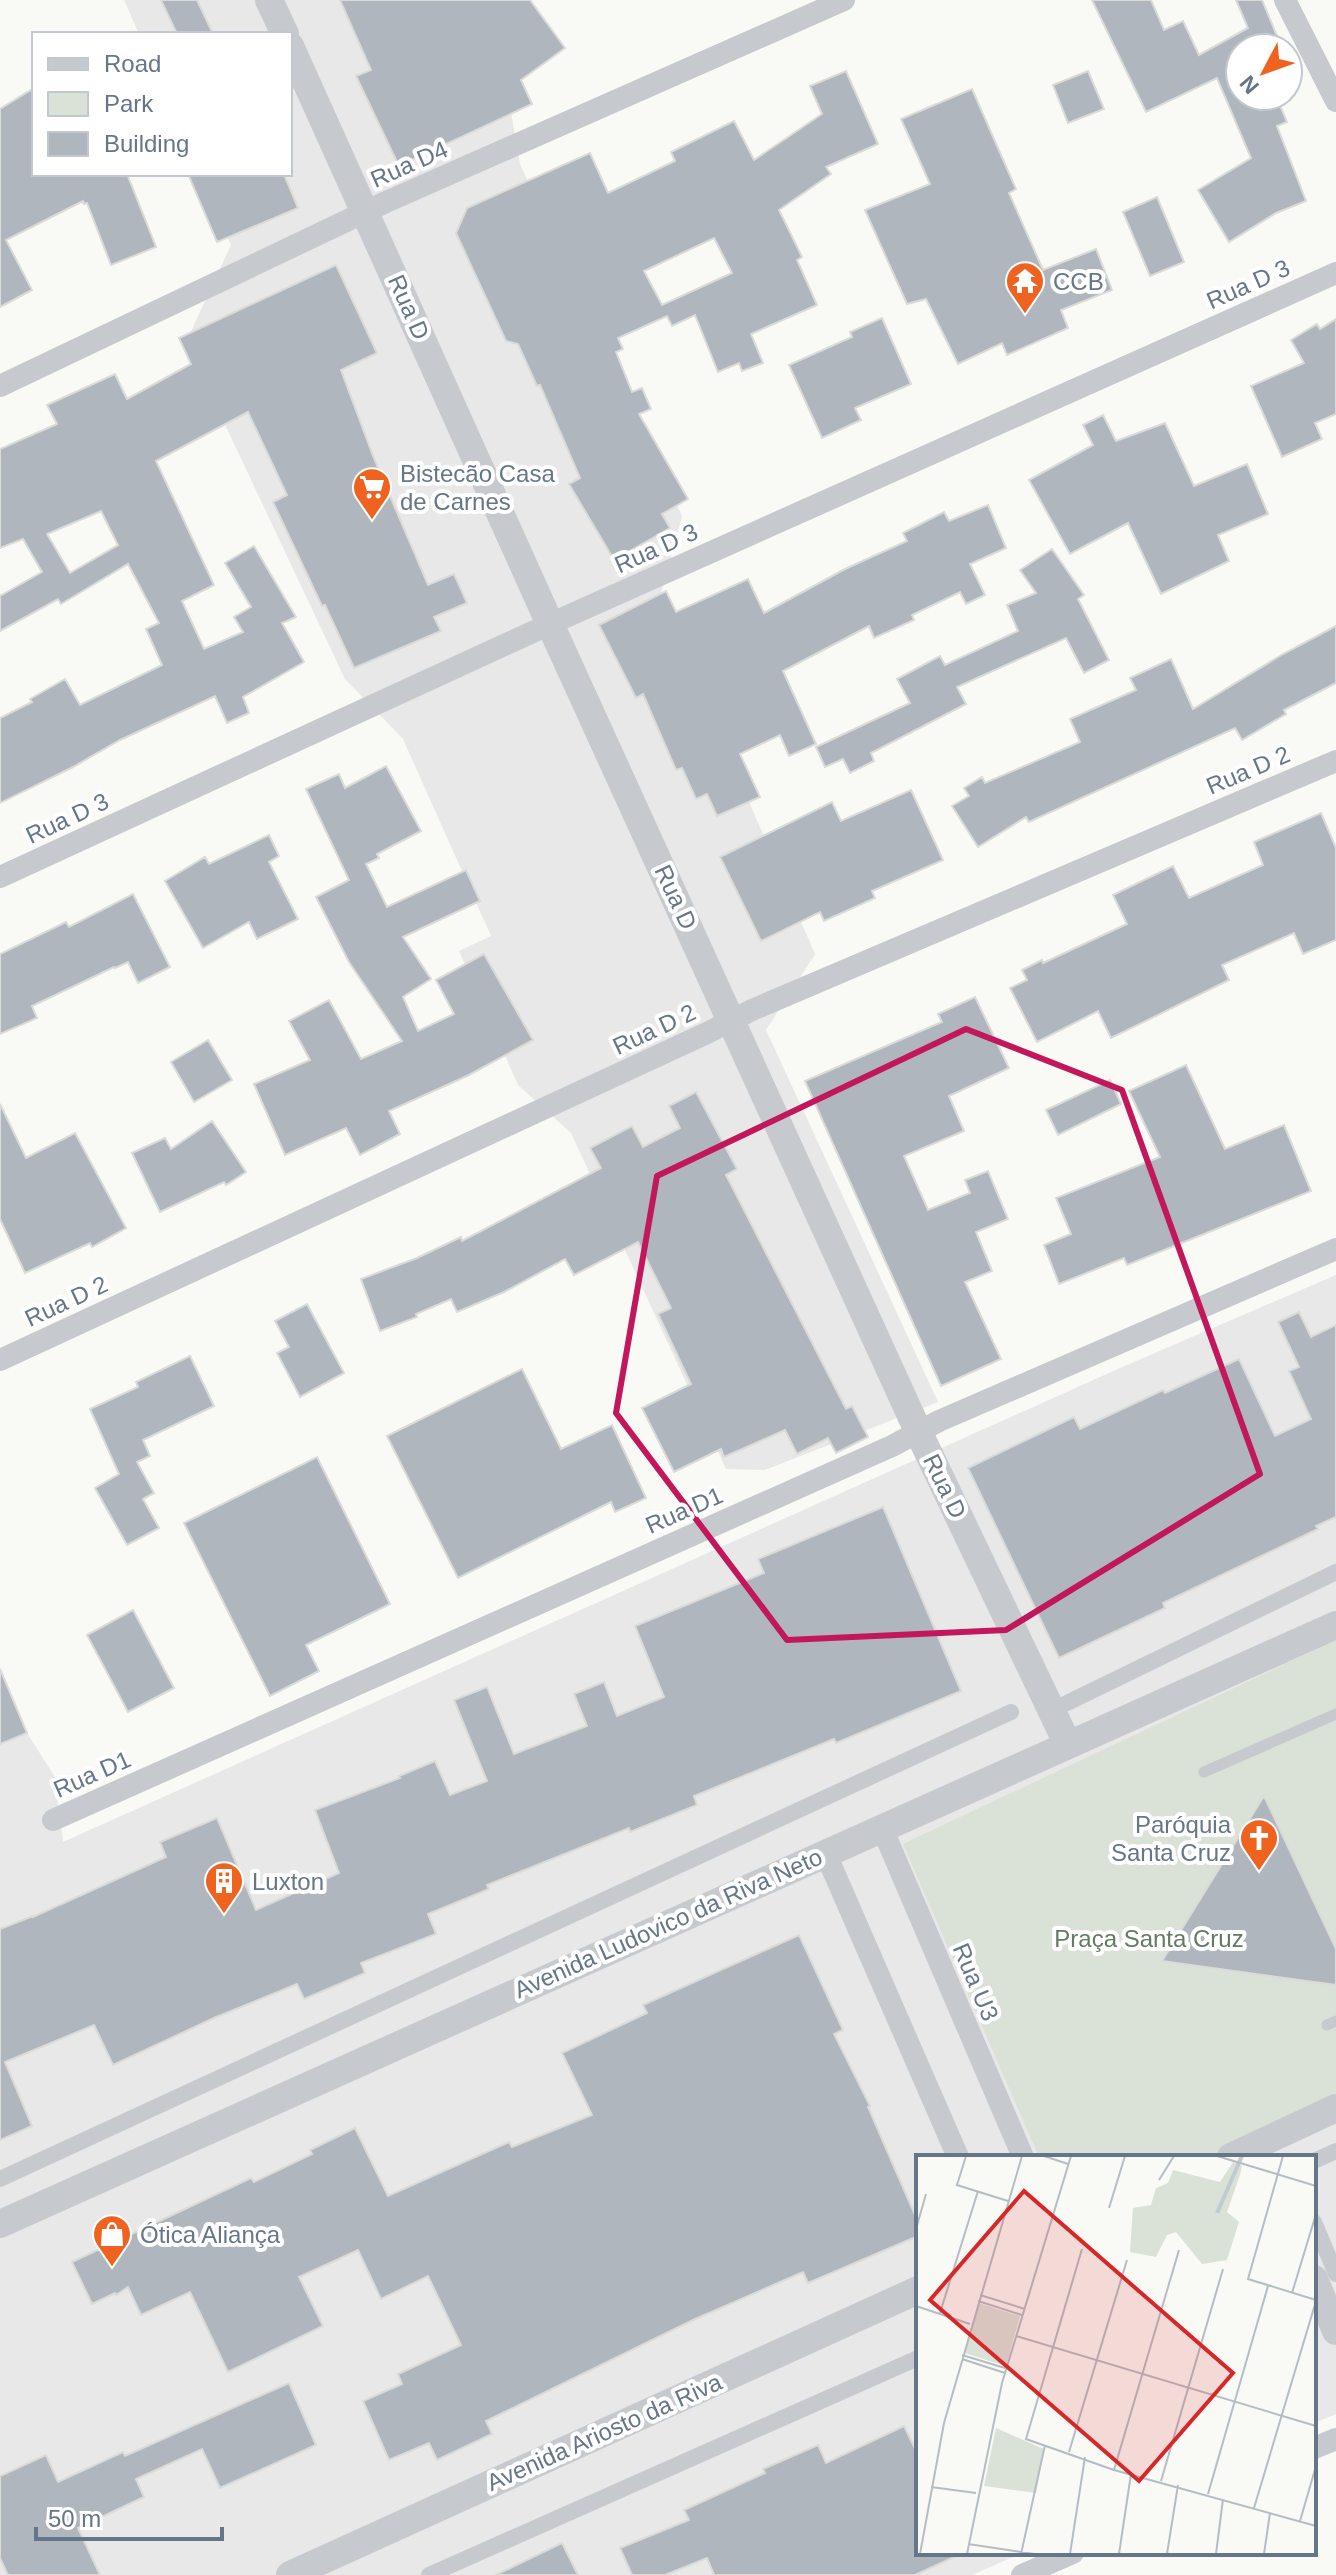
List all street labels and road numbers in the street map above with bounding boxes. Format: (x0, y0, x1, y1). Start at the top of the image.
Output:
street label: Rua D4 (366, 135, 452, 193)
street label: Rua D 3 (1202, 254, 1294, 314)
street label: Rua D (383, 270, 435, 344)
street label: Rua D 3 (610, 518, 702, 578)
street label: Rua D 2 (1202, 740, 1294, 800)
street label: Rua D 3 (21, 787, 113, 849)
street label: Rua D (649, 860, 703, 934)
street label: Rua D 2 (608, 998, 700, 1060)
street label: Rua D 2 (20, 1270, 112, 1332)
street label: Rua D (918, 1450, 972, 1522)
street label: Rua D1 (641, 1481, 727, 1539)
street label: Rua D1 (49, 1745, 135, 1803)
street label: Avenida Ludovico da Riva Neto (510, 1843, 826, 2003)
street label: Rua U3 (948, 1939, 1004, 2025)
street label: Avenida Ariosto da Riva (482, 2368, 726, 2496)

